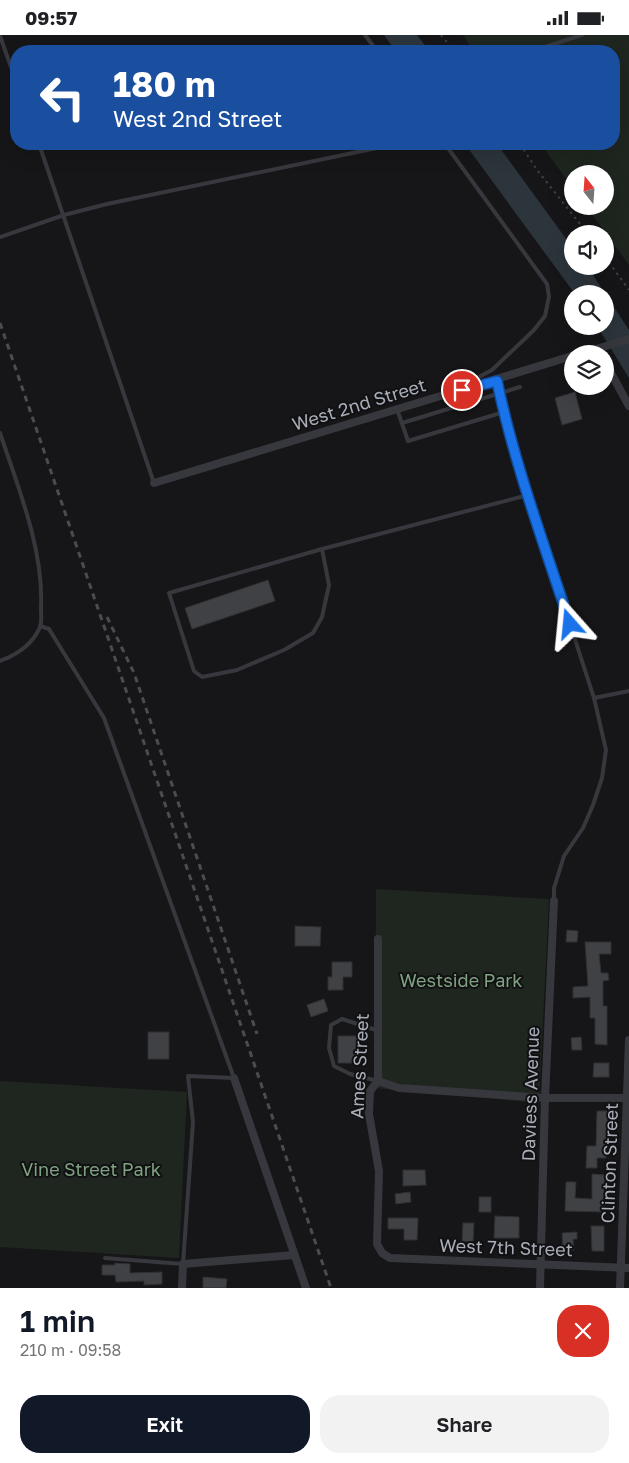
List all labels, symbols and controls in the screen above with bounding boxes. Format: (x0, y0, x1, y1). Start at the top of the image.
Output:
text: 09:57 (25, 6, 77, 29)
text: 180 m (113, 63, 216, 105)
icon: left (30, 65, 95, 130)
text: West 2nd Street (113, 105, 282, 132)
north arrow (564, 165, 614, 215)
map controls (564, 165, 614, 395)
button: sound (564, 225, 614, 275)
button: search (564, 285, 614, 335)
button: layers (564, 345, 614, 395)
pin (441, 369, 483, 411)
street label: West 2nd Street (289, 373, 428, 435)
icon: arrive (448, 376, 476, 404)
position arrow (543, 597, 595, 649)
park label: Westside Park (399, 969, 523, 991)
street label: Ames Street (345, 1013, 373, 1119)
street label: Daviess Avenue (517, 1026, 543, 1162)
street label: Clinton Street (596, 1102, 622, 1224)
park label: Vine Street Park (21, 1158, 161, 1180)
street label: West 7th Street (439, 1234, 573, 1260)
text: 1 min (20, 1303, 95, 1339)
button: close (557, 1305, 609, 1357)
text: 210 m · 09:58 (20, 1340, 121, 1360)
button: Exit (20, 1395, 310, 1453)
button: Share (320, 1395, 609, 1453)

